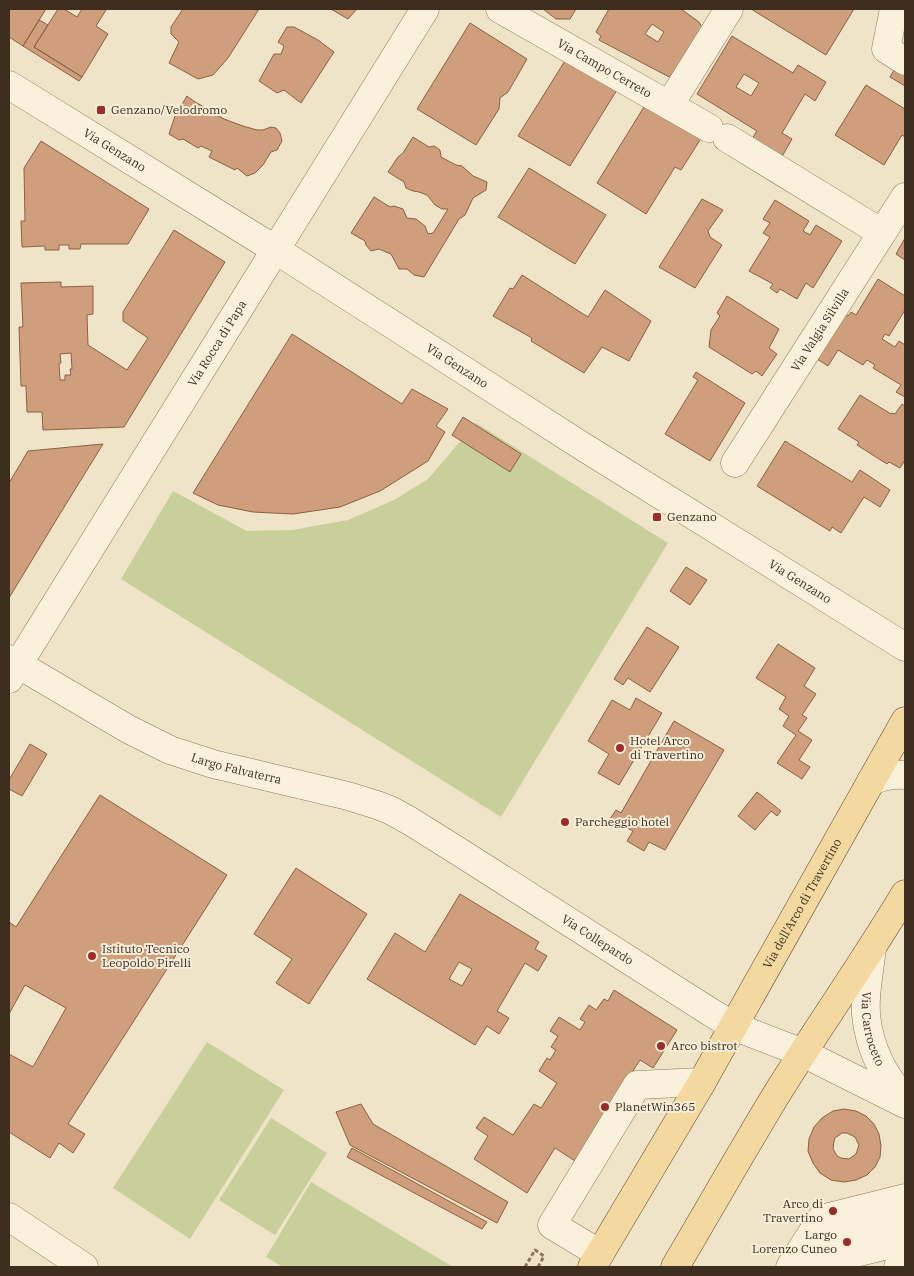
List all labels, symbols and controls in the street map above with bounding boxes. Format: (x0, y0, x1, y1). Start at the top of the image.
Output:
street label: Via Campo Cerreto (555, 35, 654, 101)
place label: Genzano/Velodromo (111, 102, 228, 117)
marker: Genzano/Velodromo (95, 104, 107, 116)
street label: Via Genzano (81, 125, 149, 175)
street label: Via Valgia Silvilla (787, 285, 852, 374)
street label: Via Rocca di Papa (184, 297, 250, 389)
street label: Via Genzano (424, 340, 491, 391)
place label: Genzano (667, 509, 717, 524)
marker: Genzano (651, 511, 663, 523)
street label: Via Genzano (766, 556, 834, 606)
place label: Hotel Arco di Travertino (630, 733, 704, 762)
marker: Hotel Arco di Travertino (614, 742, 626, 754)
street label: Largo Falvaterra (189, 749, 284, 787)
place label: Parcheggio hotel (575, 814, 670, 829)
marker: Parcheggio hotel (559, 816, 571, 828)
street label: Via dell'Arco di Travertino (759, 835, 845, 971)
street label: Via Collepardo (559, 911, 637, 968)
place label: Istituto Tecnico Leopoldo Pirelli (102, 941, 191, 970)
marker: Istituto Tecnico Leopoldo Pirelli (86, 950, 98, 962)
street label: Via Carroceto (859, 991, 888, 1069)
place label: Arco bistrot (671, 1038, 737, 1053)
marker: Arco bistrot (655, 1040, 667, 1052)
place label: PlanetWin365 (615, 1099, 695, 1114)
marker: PlanetWin365 (599, 1101, 611, 1113)
place label: Arco di Travertino (763, 1196, 823, 1225)
marker: Arco di Travertino (827, 1205, 839, 1217)
place label: Largo Lorenzo Cuneo (752, 1227, 837, 1256)
marker: Largo Lorenzo Cuneo (841, 1236, 853, 1248)

